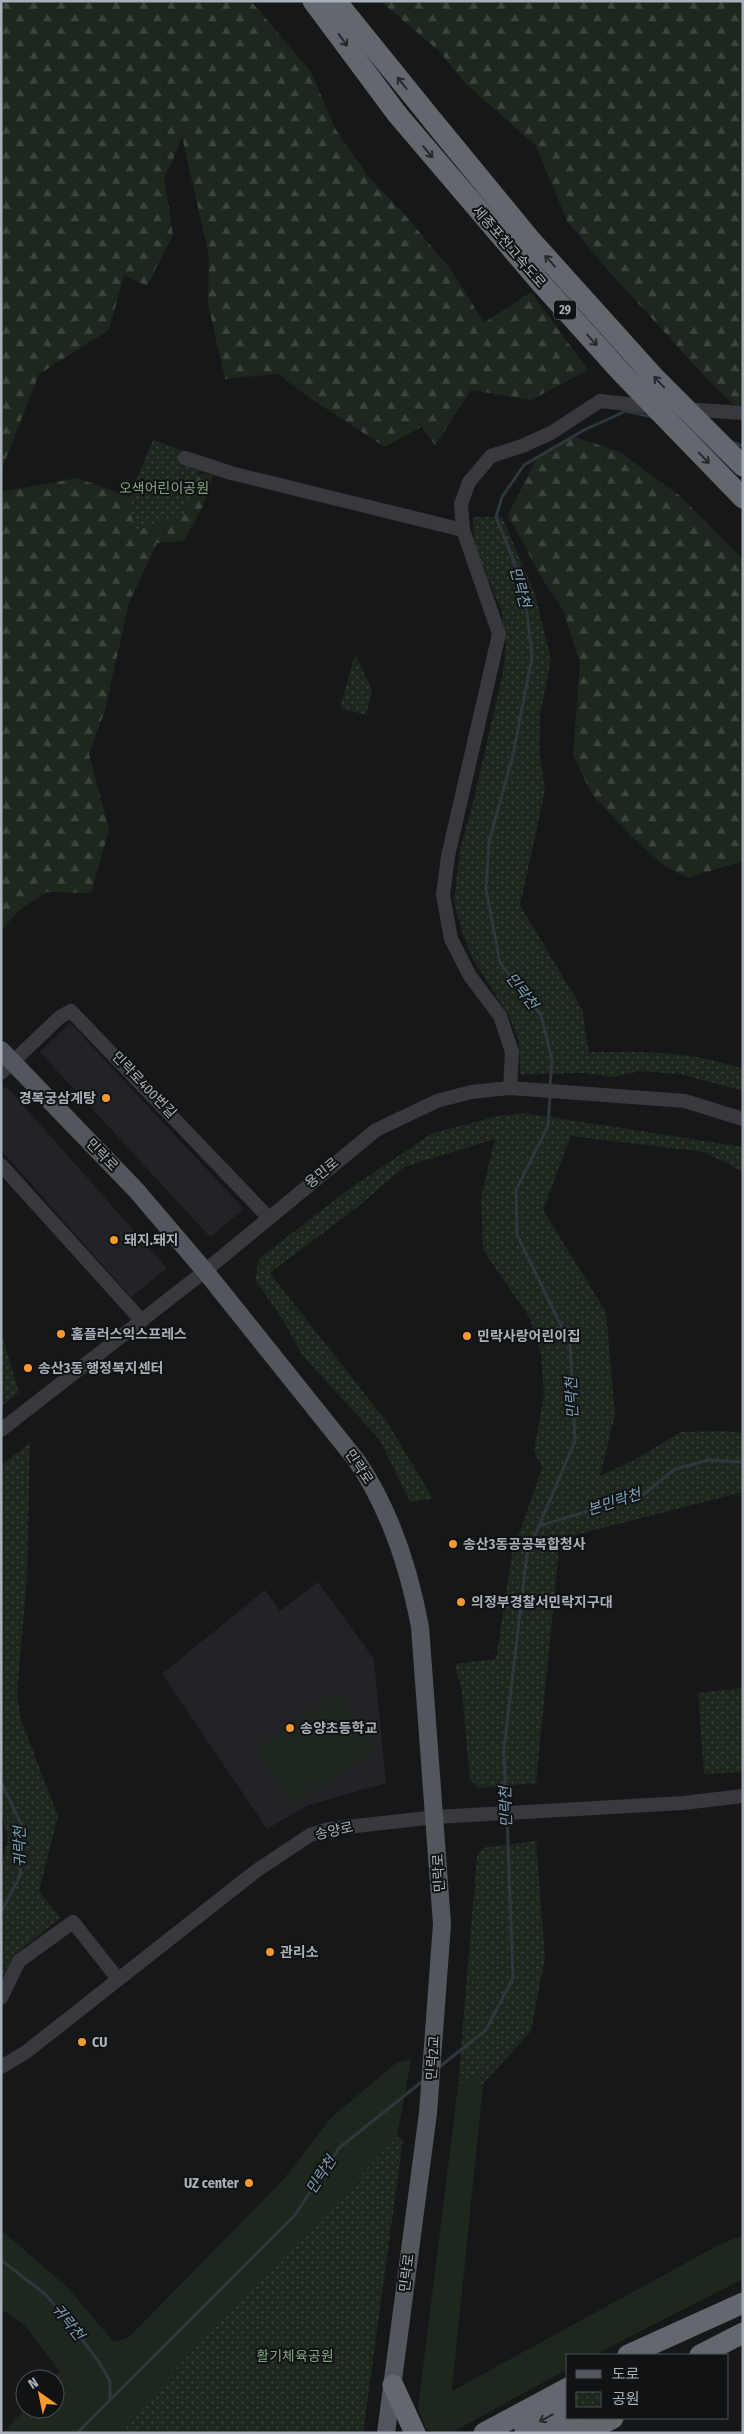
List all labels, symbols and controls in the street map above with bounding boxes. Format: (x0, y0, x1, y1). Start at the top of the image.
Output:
one-way arrow (337, 33, 348, 46)
one-way arrow (396, 77, 407, 90)
one-way arrow (423, 145, 434, 158)
street label: 세종포천고속도로 (469, 203, 549, 292)
one-way arrow (544, 255, 556, 268)
road number: 29 (554, 300, 576, 320)
one-way arrow (586, 334, 598, 347)
one-way arrow (653, 375, 665, 388)
one-way arrow (698, 452, 710, 464)
park label: 오색어린이공원 (119, 480, 209, 497)
water label: 민락천 (506, 565, 535, 611)
water label: 민락천 (502, 969, 543, 1015)
street label: 민락로400번길 (108, 1048, 180, 1122)
place label: 경복궁삼계탕 (19, 1090, 96, 1107)
marker: 경복궁삼계탕 (100, 1092, 112, 1104)
street label: 민락로 (82, 1135, 122, 1175)
street label: 용민로 (302, 1154, 342, 1192)
place label: 돼지.돼지 (124, 1232, 179, 1249)
marker: 돼지.돼지 (108, 1234, 120, 1246)
place label: 홈플러스익스프레스 (71, 1326, 187, 1343)
marker: 홈플러스익스프레스 (55, 1328, 67, 1340)
place label: 민락사랑어린이집 (477, 1328, 580, 1345)
marker: 민락사랑어린이집 (461, 1330, 473, 1342)
place label: 송산3동 행정복지센터 (38, 1360, 163, 1377)
marker: 송산3동 행정복지센터 (22, 1362, 34, 1374)
water label: 민락천 (562, 1375, 582, 1419)
street label: 민락로 (341, 1446, 377, 1488)
water label: 본민락천 (585, 1484, 645, 1519)
place label: 송산3동공공복합청사 (463, 1536, 586, 1553)
marker: 송산3동공공복합청사 (447, 1538, 459, 1550)
place label: 의정부경찰서민락지구대 (471, 1594, 613, 1611)
marker: 의정부경찰서민락지구대 (455, 1596, 467, 1608)
place label: 송양초등학교 (300, 1720, 377, 1737)
marker: 송양초등학교 (284, 1722, 296, 1734)
water label: 민락천 (496, 1784, 516, 1828)
street label: 송양로 (313, 1819, 355, 1843)
water label: 귀락천 (11, 1824, 29, 1868)
street label: 민락로 (429, 1853, 448, 1893)
place label: 관리소 (280, 1944, 319, 1961)
marker: 관리소 (264, 1946, 276, 1958)
place label: CU (92, 2034, 107, 2051)
street label: 민락2교 (423, 2035, 443, 2081)
marker: CU (76, 2036, 88, 2048)
water label: 민락천 (302, 2151, 341, 2197)
place label: UZ center (184, 2175, 240, 2192)
marker: UZ center (243, 2177, 255, 2189)
street label: 민락로 (396, 2253, 418, 2293)
water label: 귀락천 (48, 2300, 89, 2345)
park label: 활기체육공원 (256, 2348, 334, 2365)
legend (566, 2354, 729, 2419)
text: 도로 (612, 2365, 640, 2383)
north arrow (15, 2369, 65, 2419)
text: N (25, 2374, 41, 2393)
text: 공원 (612, 2390, 640, 2408)
one-way arrow (539, 2413, 554, 2423)

